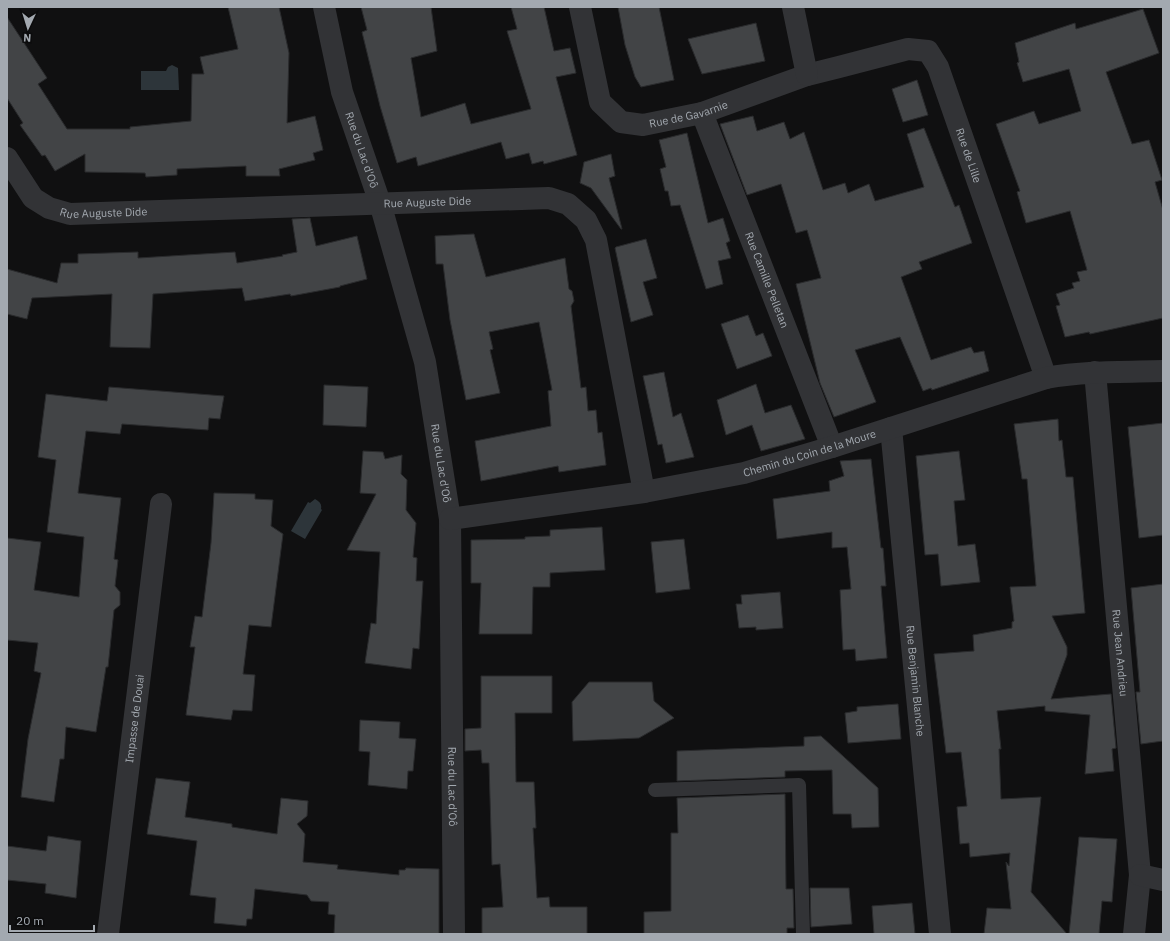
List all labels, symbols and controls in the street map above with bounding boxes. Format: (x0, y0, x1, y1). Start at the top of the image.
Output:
north arrow (8, 8, 48, 48)
text: N (23, 31, 32, 45)
street label: Rue de Gavarnie (648, 97, 730, 131)
street label: Rue du Lac d'Oô (342, 110, 381, 190)
street label: Rue de Lille (953, 126, 985, 185)
street label: Rue Auguste Dide (383, 194, 471, 211)
street label: Rue Auguste Dide (58, 204, 148, 222)
street label: Rue Camille Pelletan (742, 230, 792, 330)
street label: Rue du Lac d'Oô (428, 423, 454, 504)
street label: Chemin du Coin de la Moure (741, 426, 878, 480)
street label: Rue Jean Andrieu (1109, 609, 1131, 697)
street label: Rue Benjamin Blanche (903, 625, 928, 737)
street label: Impasse de Douai (122, 674, 147, 764)
street label: Rue du Lac d'Oô (445, 747, 460, 826)
scale bar (10, 907, 94, 933)
text: 20 m (16, 913, 44, 928)

